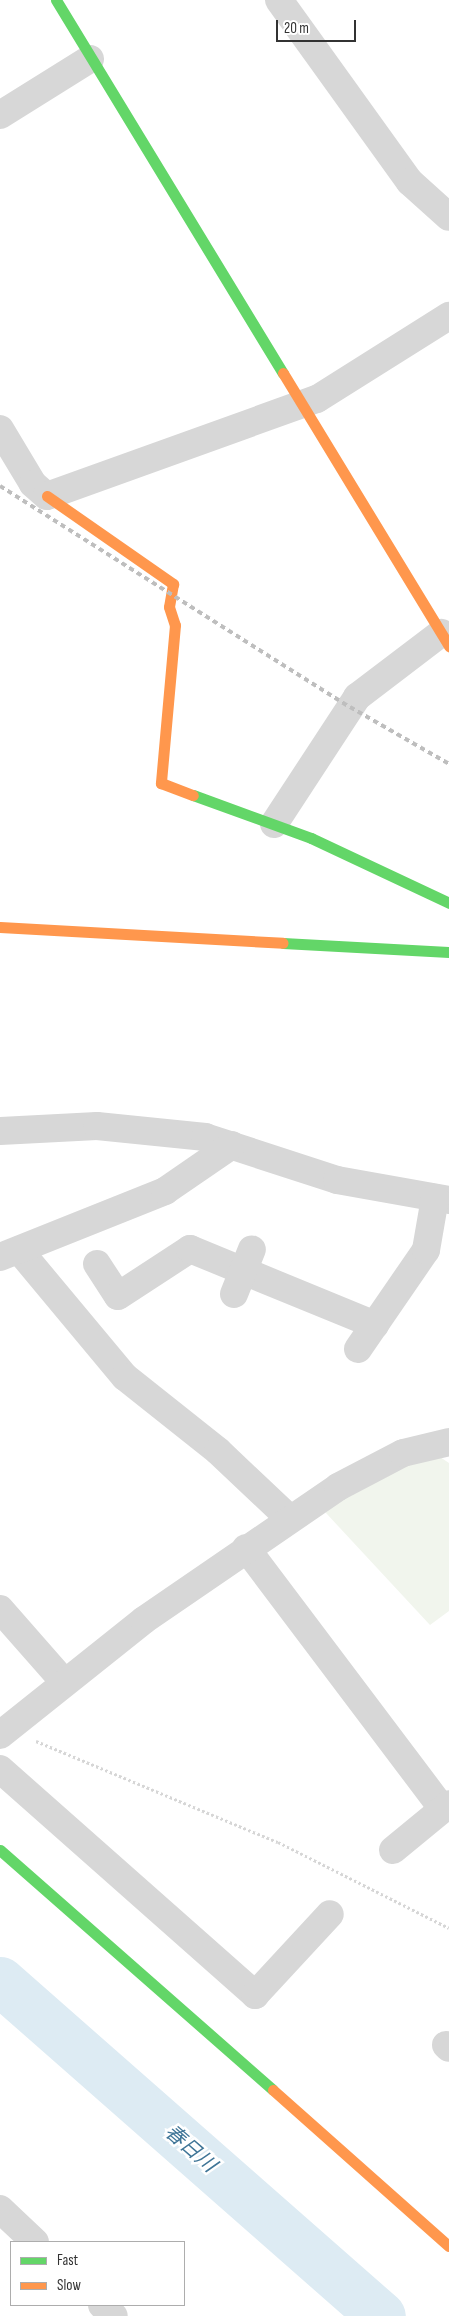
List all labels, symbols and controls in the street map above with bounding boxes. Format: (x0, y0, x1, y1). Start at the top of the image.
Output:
scale bar (279, 10, 359, 42)
text: 20 m (284, 19, 309, 38)
water label: 春日川 (159, 2120, 221, 2178)
legend (10, 2241, 185, 2306)
text: Fast (57, 2251, 78, 2270)
text: Slow (57, 2276, 81, 2295)

